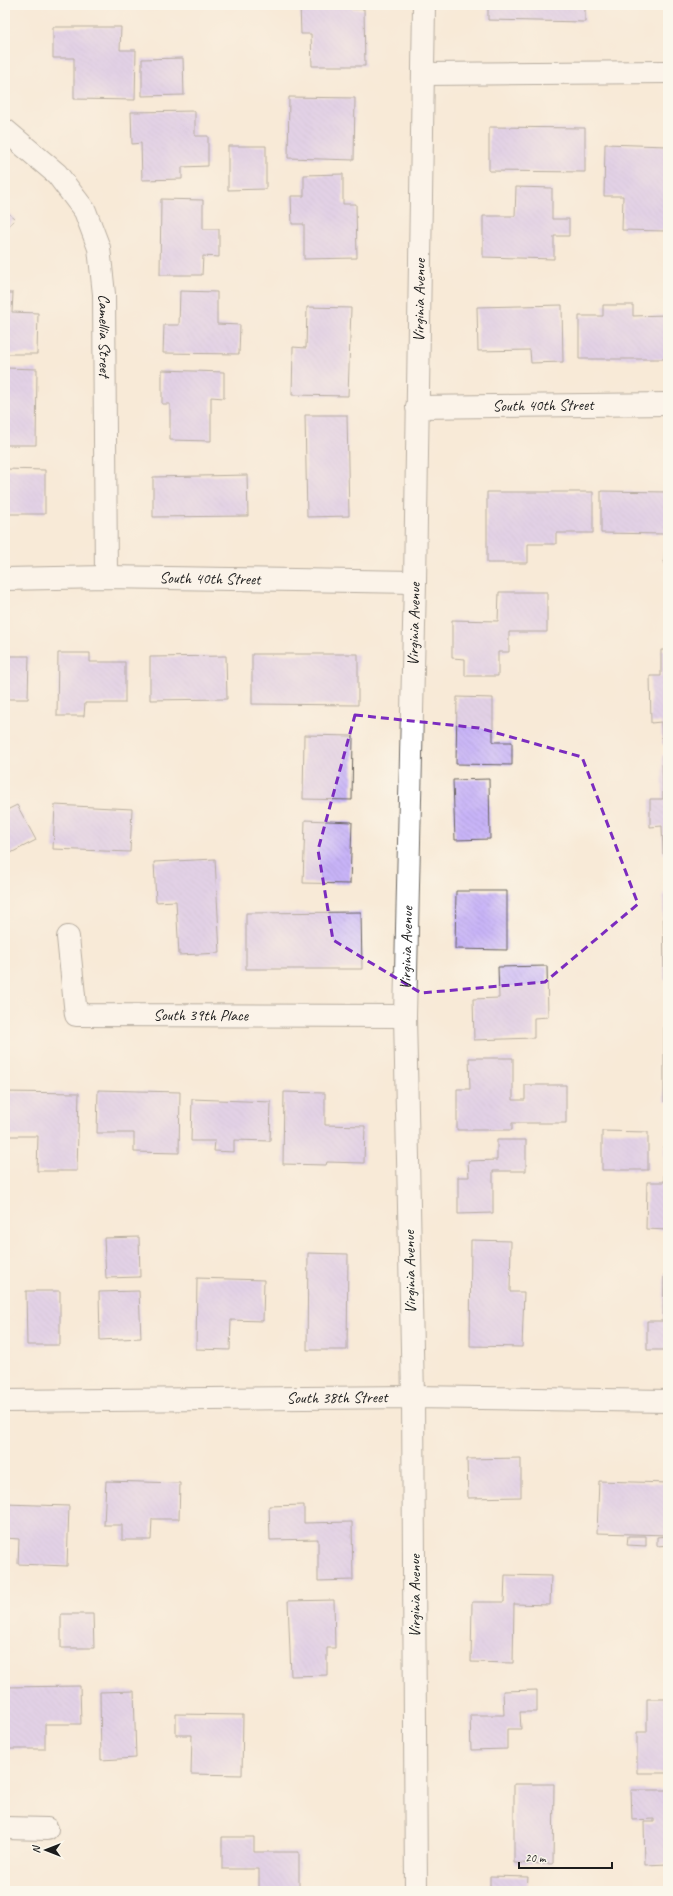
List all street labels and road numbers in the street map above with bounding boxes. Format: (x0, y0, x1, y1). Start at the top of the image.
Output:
street label: Virginia Avenue (409, 257, 430, 342)
street label: Camellia Street (94, 294, 115, 380)
street label: South 40th Street (492, 395, 595, 416)
street label: South 40th Street (159, 568, 262, 590)
street label: Virginia Avenue (403, 581, 425, 666)
street label: Virginia Avenue (396, 905, 418, 990)
street label: South 39th Place (153, 1005, 250, 1026)
street label: Virginia Avenue (399, 1228, 421, 1314)
street label: South 38th Street (286, 1387, 389, 1408)
street label: Virginia Avenue (405, 1553, 425, 1638)

